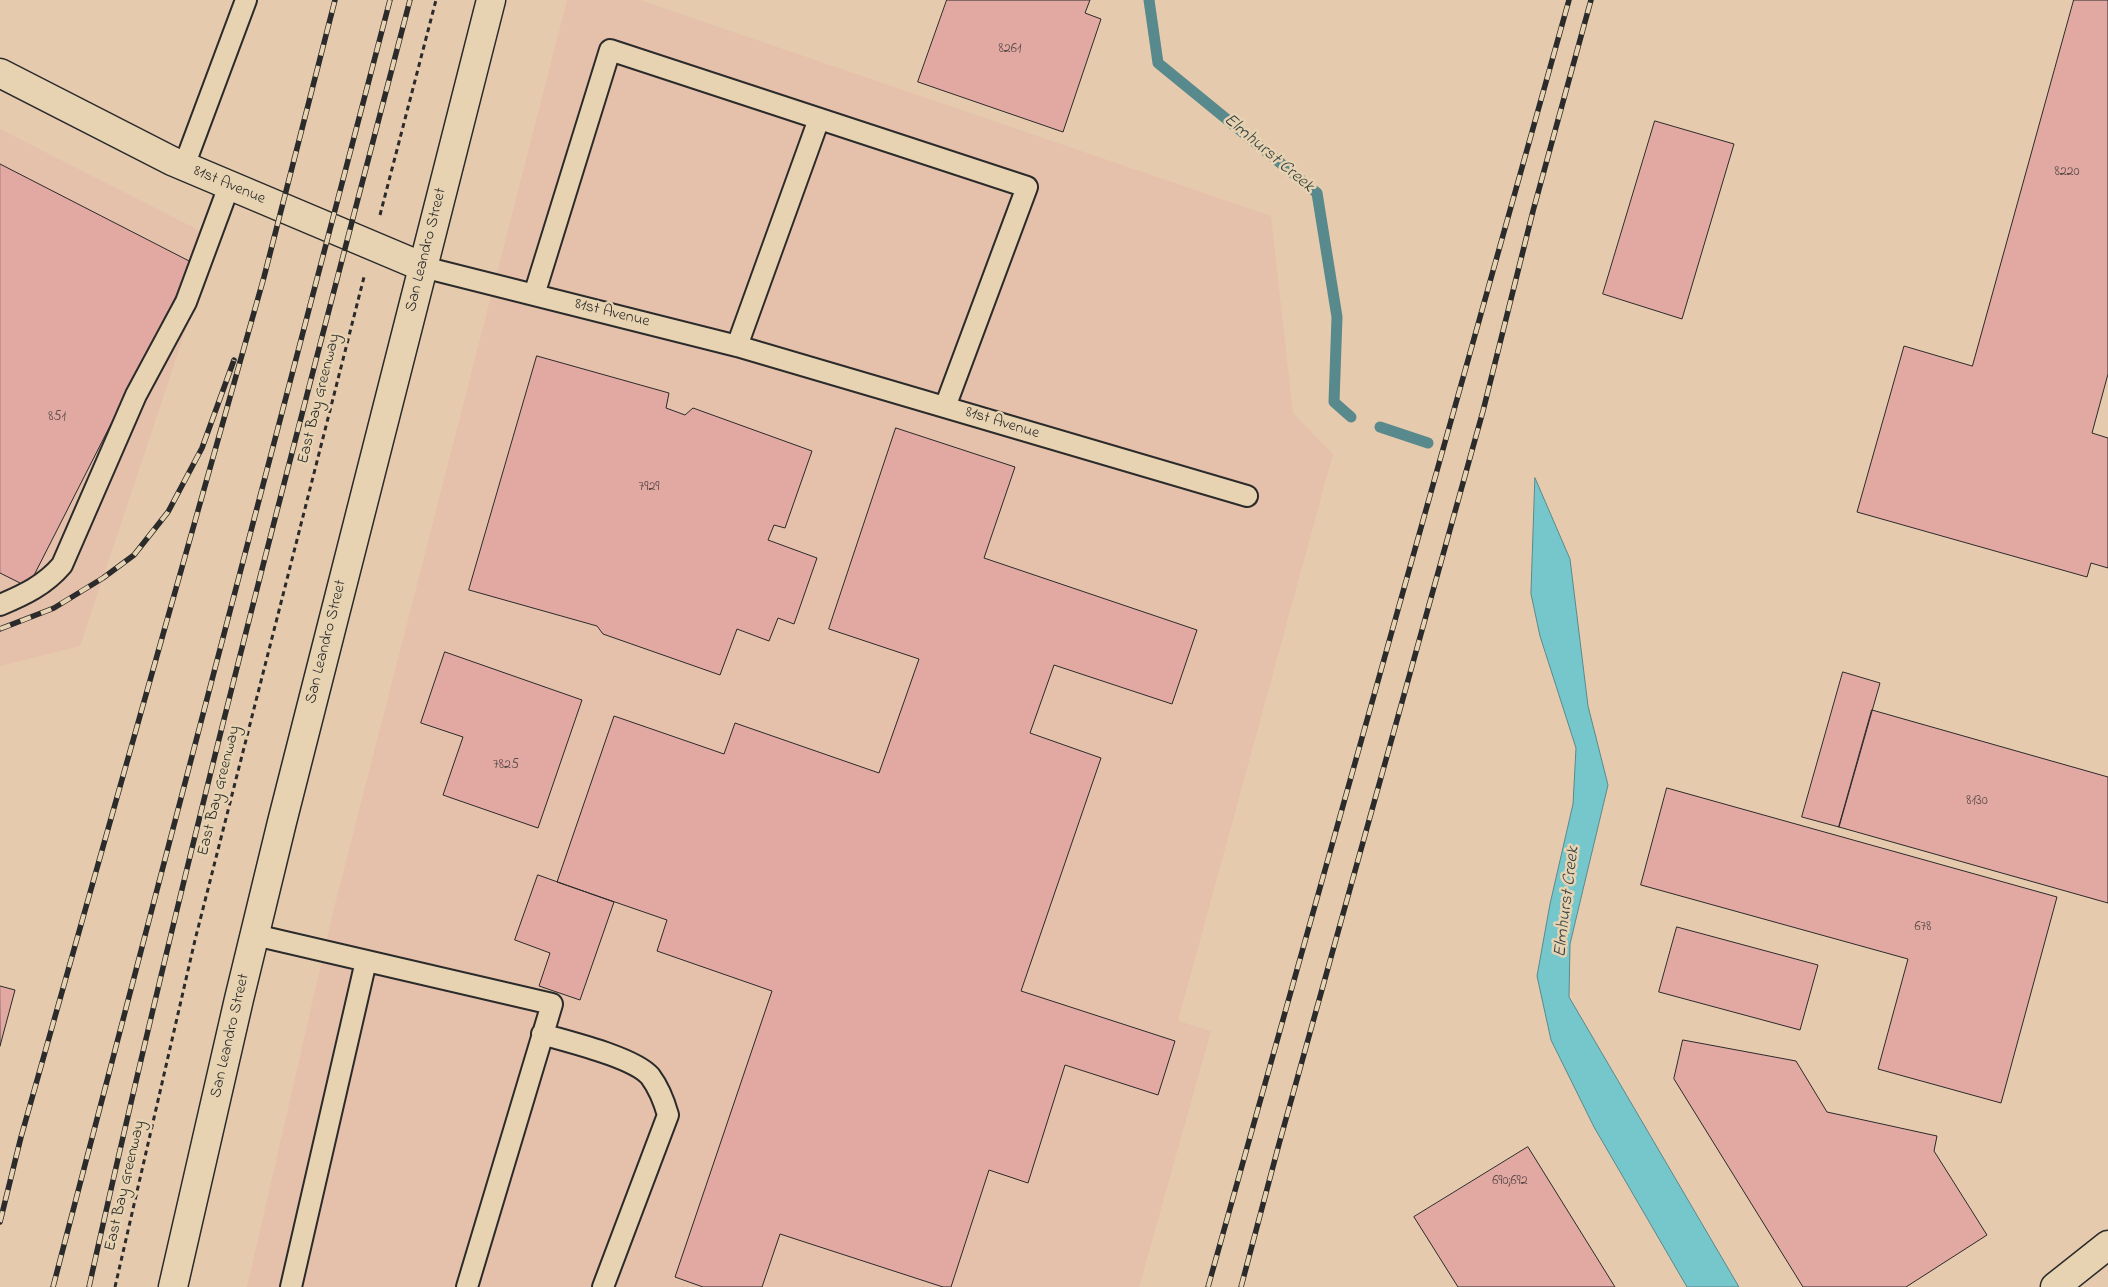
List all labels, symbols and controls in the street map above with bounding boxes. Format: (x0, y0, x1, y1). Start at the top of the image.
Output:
house number: 8261 (999, 42, 1021, 58)
water label: Elmhurst Creek (1218, 110, 1318, 198)
street label: 81st Avenue (190, 162, 268, 210)
house number: 8220 (2054, 165, 2080, 181)
street label: San Leandro Street (402, 186, 452, 314)
street label: 81st Avenue (573, 295, 651, 333)
street label: East Bay Greenway (295, 332, 345, 466)
street label: 81st Avenue (963, 404, 1041, 444)
house number: 851 (48, 410, 66, 426)
house number: 7929 (638, 480, 660, 496)
street label: San Leandro Street (302, 578, 352, 706)
street label: East Bay Greenway (195, 724, 245, 858)
house number: 7825 (493, 758, 519, 774)
house number: 8130 (1966, 794, 1988, 810)
water label: Elmhurst Creek (1550, 845, 1586, 959)
house number: 678 (1914, 920, 1932, 936)
street label: San Leandro Street (207, 972, 255, 1100)
street label: East Bay Greenway (102, 1119, 150, 1253)
house number: 690;692 (1492, 1174, 1528, 1190)

